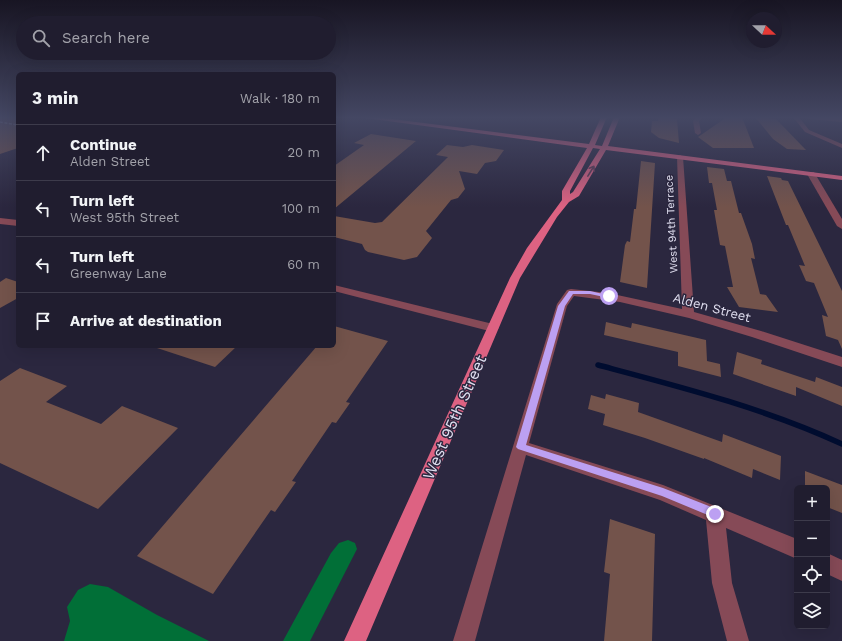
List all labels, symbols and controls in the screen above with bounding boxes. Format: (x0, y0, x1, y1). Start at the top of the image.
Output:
north arrow (746, 12, 782, 48)
search box (16, 16, 336, 60)
icon: search (30, 27, 52, 49)
text: Search here (62, 29, 150, 47)
text: 3 min (32, 88, 78, 108)
text: Walk · 180 m (240, 91, 320, 106)
text: Continue (70, 136, 137, 154)
icon: ahead (32, 142, 54, 164)
text: 20 m (288, 145, 320, 160)
text: Alden Street (70, 154, 150, 169)
one-way arrow (587, 165, 595, 177)
street label: West 94th Terrace (662, 174, 681, 273)
text: Turn left (70, 192, 134, 210)
icon: left (32, 198, 54, 220)
text: 100 m (282, 201, 320, 216)
text: West 95th Street (70, 210, 179, 225)
text: Turn left (70, 248, 134, 266)
icon: left (32, 254, 54, 276)
text: 60 m (287, 257, 320, 272)
text: Greenway Lane (70, 266, 167, 281)
route start (600, 287, 618, 305)
street label: Alden Street (671, 290, 753, 325)
icon: arrive (32, 310, 54, 332)
text: Arrive at destination (70, 312, 222, 330)
street label: West 95th Street (419, 352, 491, 482)
map controls (794, 485, 830, 629)
button: + (794, 485, 830, 521)
route end (706, 505, 724, 523)
button: − (794, 521, 830, 557)
button: locate (794, 557, 830, 593)
button: layers (794, 593, 830, 629)

